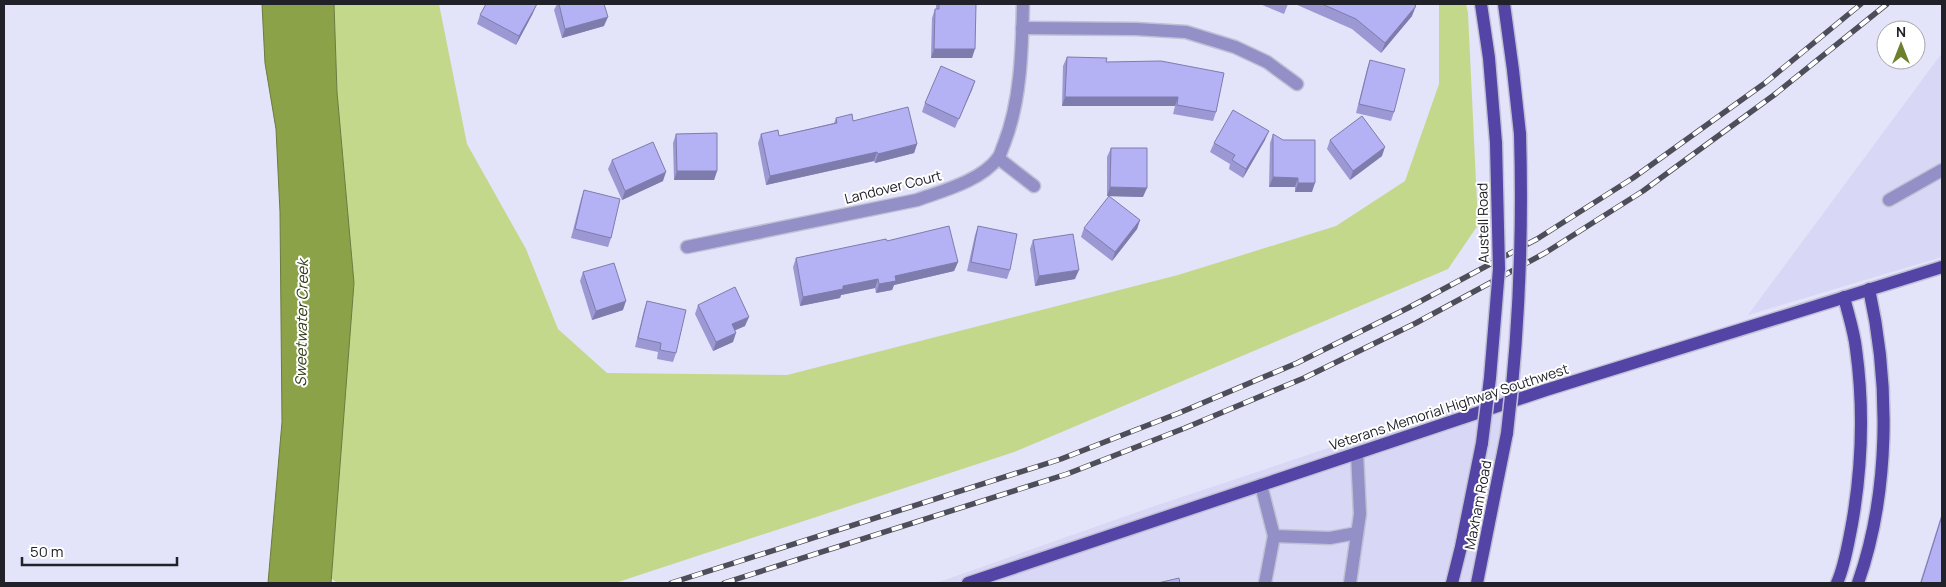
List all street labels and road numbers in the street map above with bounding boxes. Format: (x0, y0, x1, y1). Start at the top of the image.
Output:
street label: Landover Court (842, 165, 944, 208)
street label: Austell Road (1472, 183, 1493, 263)
street label: Veterans Memorial Highway Southwest (1327, 359, 1571, 454)
street label: Maxham Road (1460, 458, 1496, 551)

